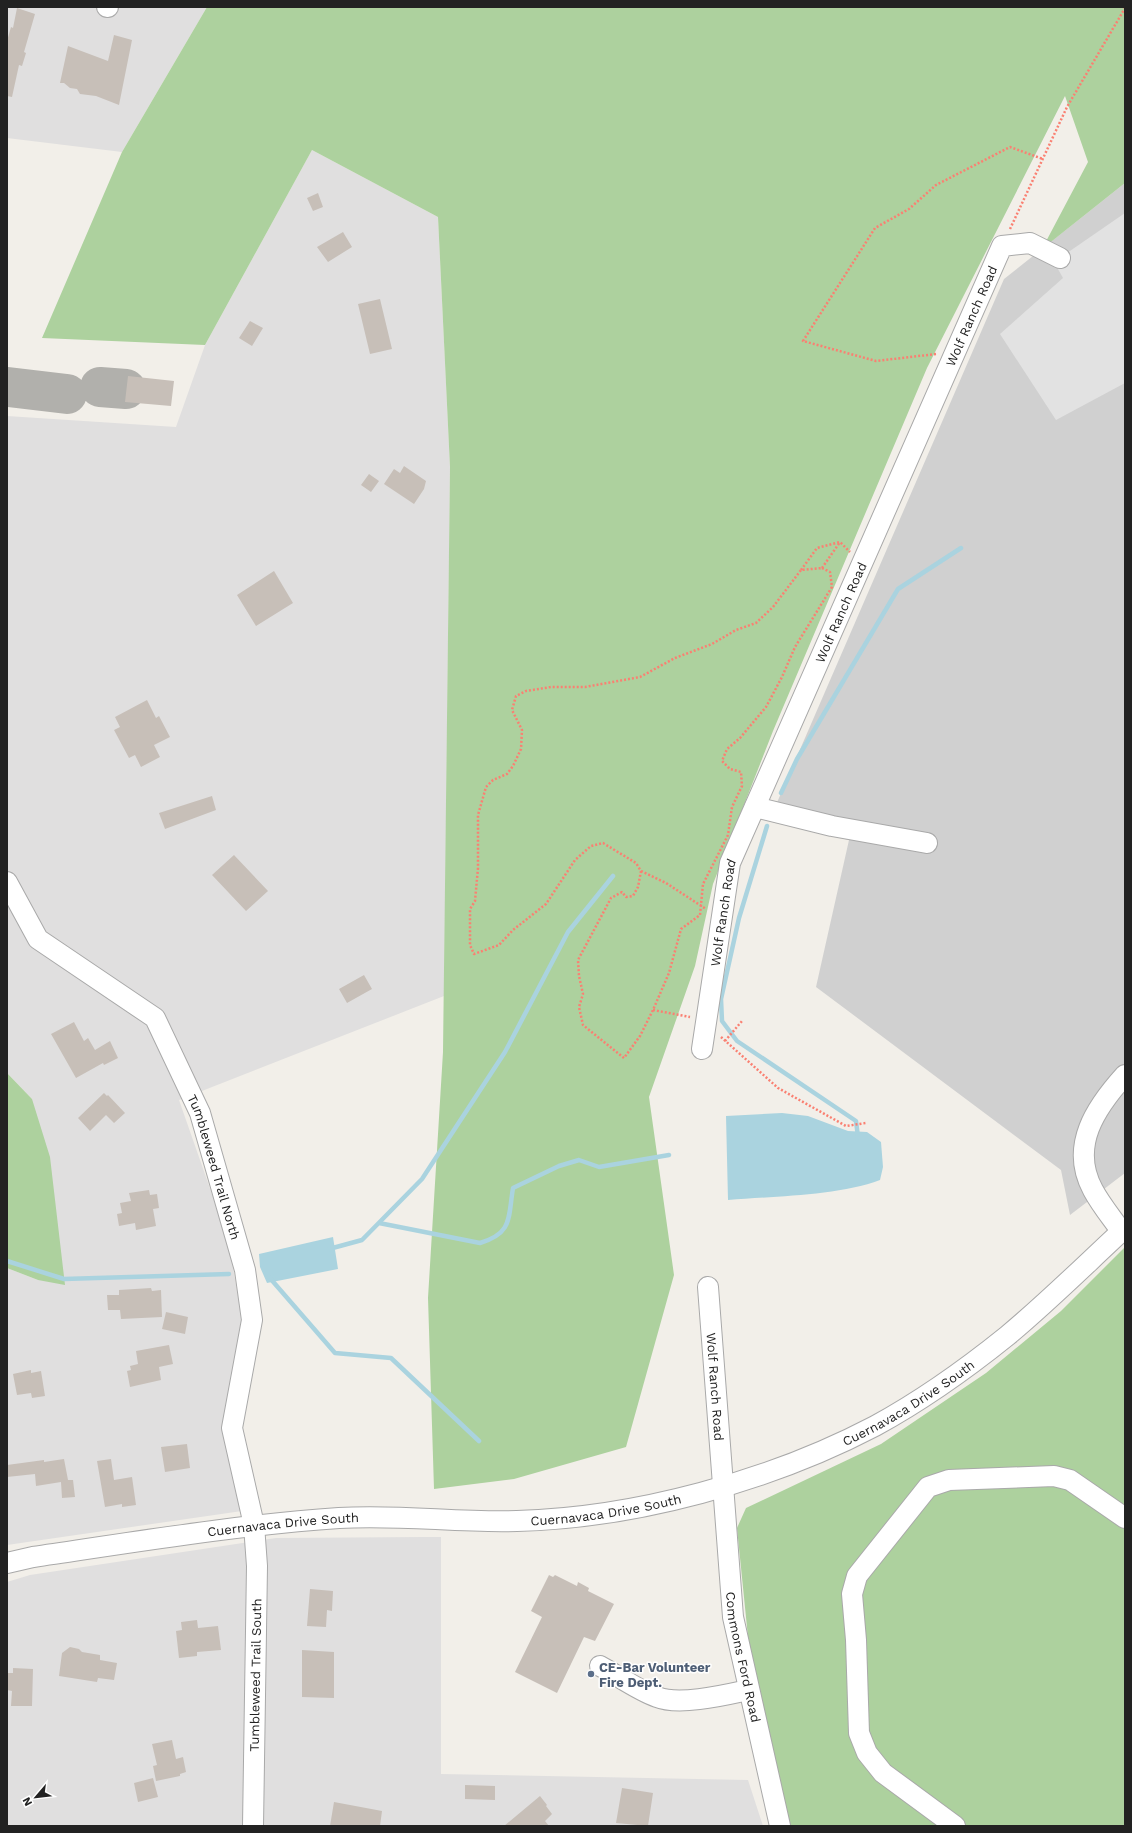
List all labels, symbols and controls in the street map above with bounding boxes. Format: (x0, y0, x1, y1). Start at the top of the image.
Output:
street label: Wolf Ranch Road (943, 263, 1000, 369)
street label: Wolf Ranch Road (812, 560, 870, 665)
street label: Wolf Ranch Road (708, 856, 739, 967)
street label: Tumbleweed Trail North (184, 1092, 243, 1242)
street label: Wolf Ranch Road (703, 1332, 727, 1441)
street label: Cuernavaca Drive South (840, 1357, 977, 1449)
street label: Cuernavaca Drive South (530, 1491, 683, 1529)
street label: Cuernavaca Drive South (206, 1510, 359, 1540)
street label: Commons Ford Road (723, 1591, 763, 1724)
street label: Tumbleweed Trail South (247, 1598, 264, 1752)
place label: CE-Bar Volunteer Fire Dept. (599, 1660, 711, 1690)
marker: CE-Bar Volunteer Fire Dept. (586, 1669, 596, 1679)
north arrow (16, 1777, 56, 1817)
text: N (20, 1795, 35, 1808)

